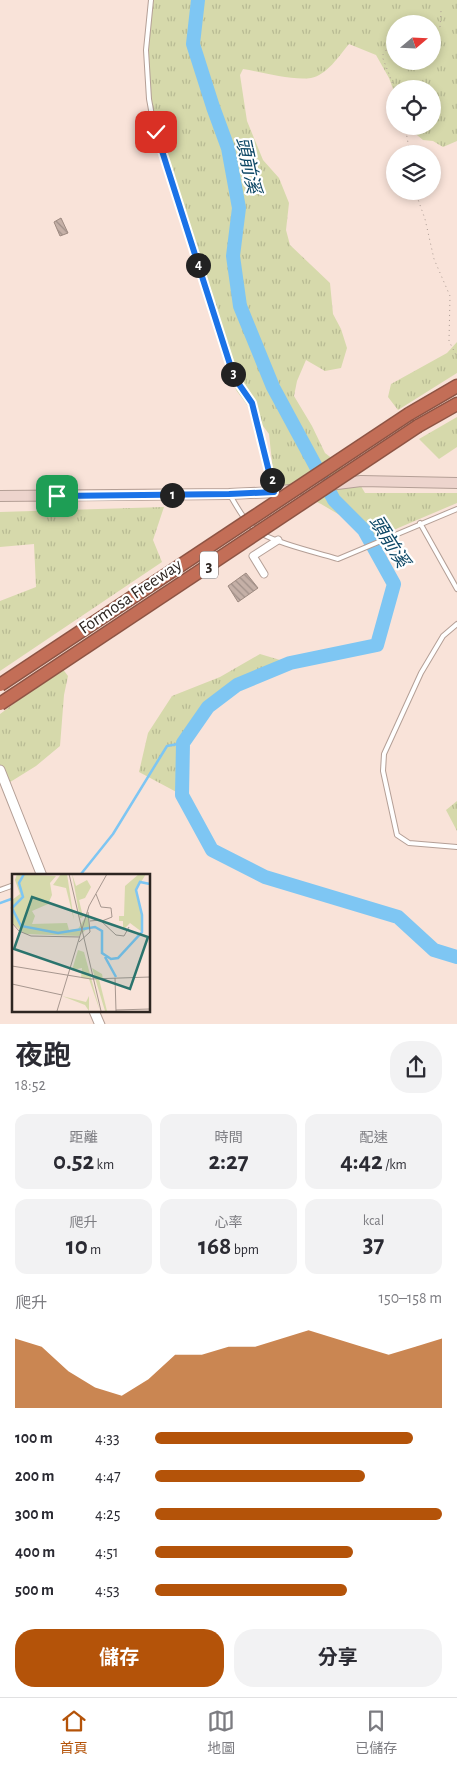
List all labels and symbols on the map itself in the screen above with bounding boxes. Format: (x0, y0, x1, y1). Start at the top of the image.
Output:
north arrow (386, 15, 441, 70)
pin (135, 111, 177, 153)
water label: 頭前溪 (232, 135, 265, 198)
pin: 4 (186, 252, 210, 278)
pin: 3 (220, 362, 246, 386)
pin: 2 (260, 468, 284, 492)
pin (36, 475, 78, 517)
pin: 1 (160, 482, 184, 508)
water label: 頭前溪 (366, 512, 415, 574)
road number: 3 (200, 552, 218, 578)
street label: Formosa Freeway (76, 556, 186, 638)
inset map (12, 874, 150, 1012)

